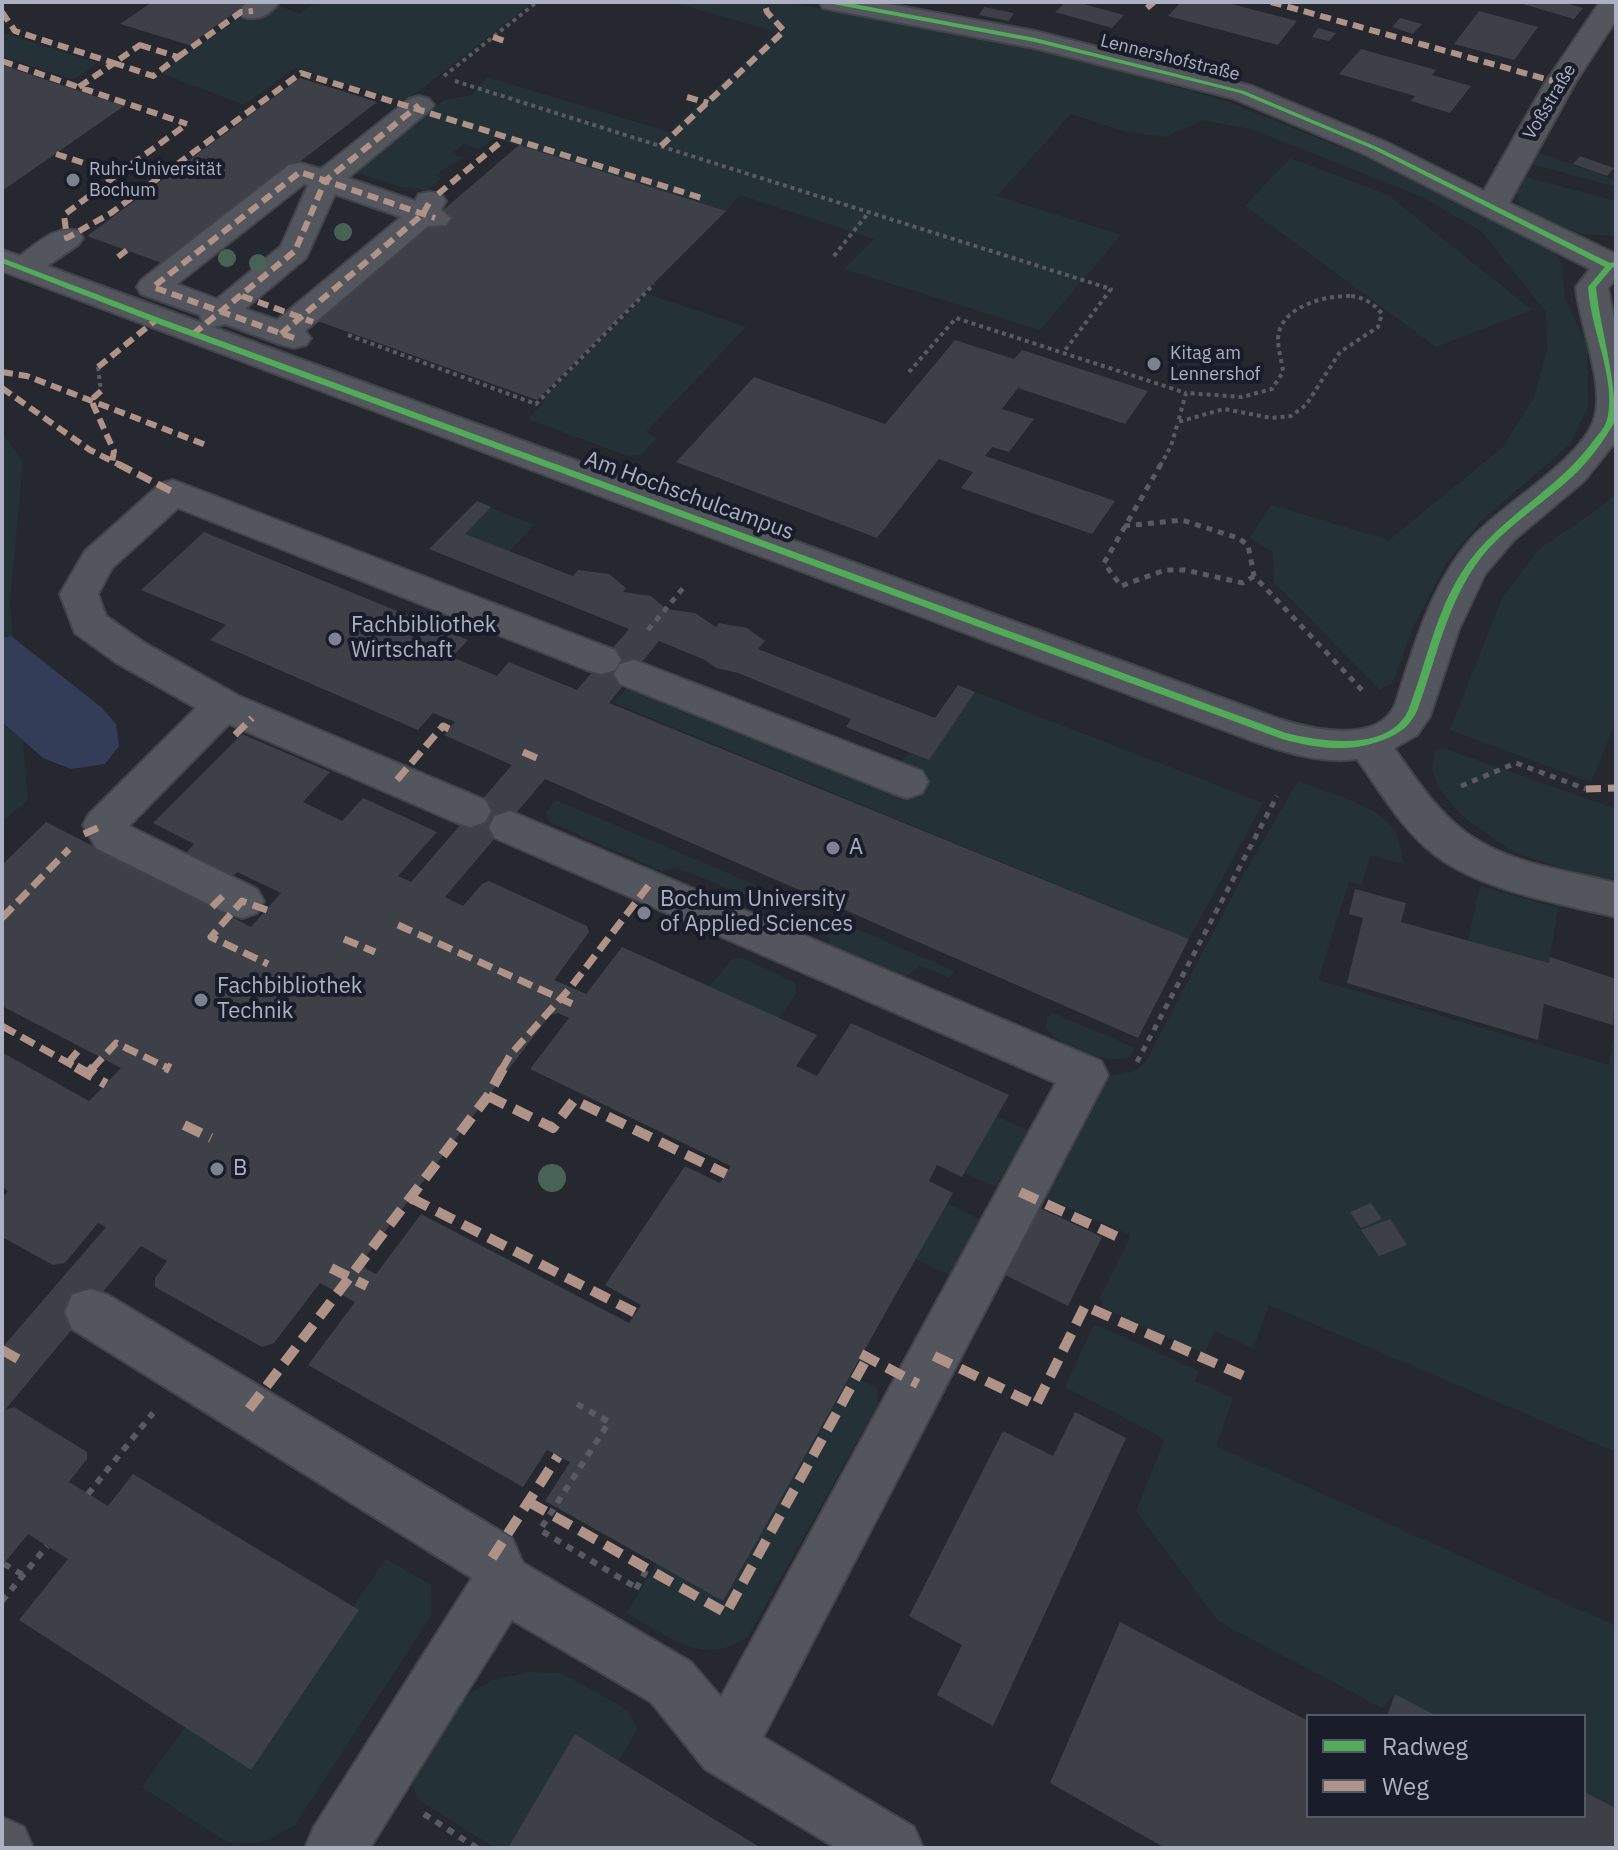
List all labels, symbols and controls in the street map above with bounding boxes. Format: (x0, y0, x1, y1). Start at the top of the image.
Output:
street label: Lennershofstraße (1098, 30, 1242, 86)
street label: Voßstraße (1519, 60, 1581, 144)
place label: Ruhr-Universität Bochum (89, 159, 222, 202)
marker: Ruhr-Universität Bochum (64, 171, 82, 189)
place label: Kitag am Lennershof (1170, 343, 1260, 386)
marker: Kitag am Lennershof (1145, 355, 1163, 373)
street label: Am Hochschulcampus (581, 446, 797, 546)
place label: Fachbibliothek Wirtschaft (351, 613, 496, 664)
marker: Fachbibliothek Wirtschaft (326, 630, 344, 648)
place label: A (849, 835, 863, 861)
marker: A (824, 839, 842, 857)
place label: Bochum University of Applied Sciences (660, 887, 853, 938)
marker: Bochum University of Applied Sciences (635, 904, 653, 922)
place label: Fachbibliothek Technik (217, 974, 362, 1026)
marker: Fachbibliothek Technik (192, 991, 210, 1009)
place label: B (233, 1156, 247, 1182)
marker: B (208, 1160, 226, 1178)
legend (1306, 1714, 1586, 1818)
text: Radweg (1382, 1730, 1468, 1762)
text: Weg (1382, 1770, 1429, 1802)

